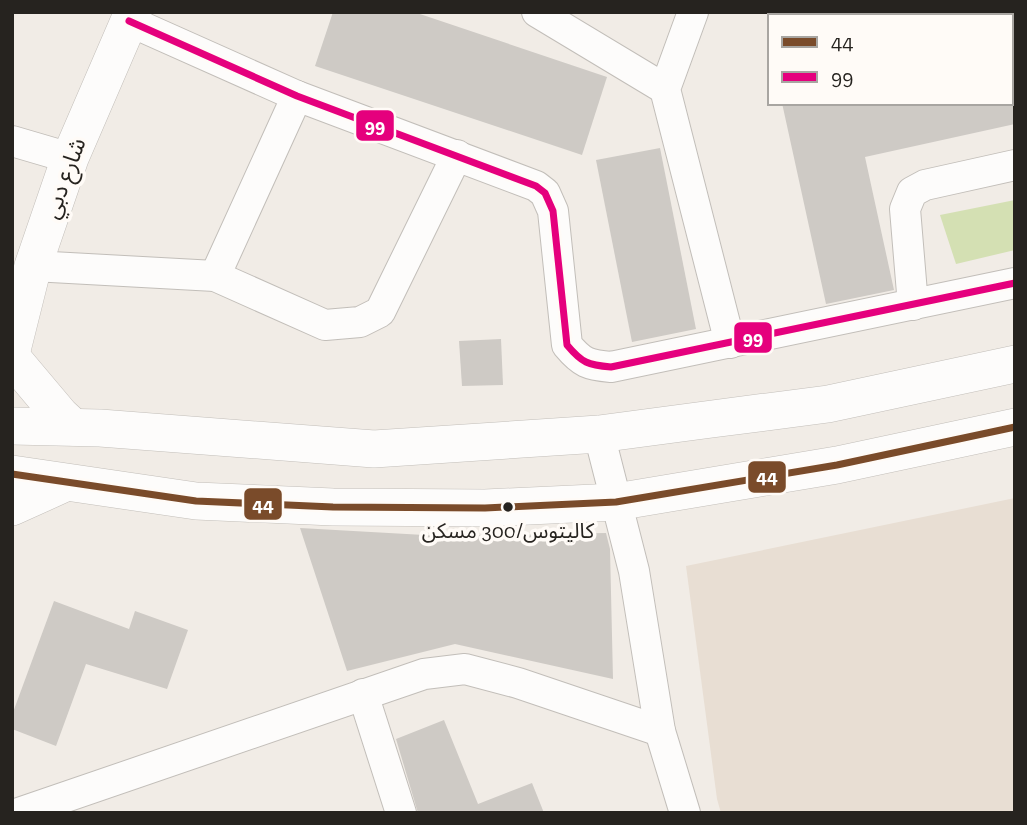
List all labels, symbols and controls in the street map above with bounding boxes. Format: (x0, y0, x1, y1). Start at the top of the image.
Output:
legend (768, 14, 1013, 105)
text: 44 (831, 29, 854, 54)
text: 99 (831, 64, 853, 89)
line badge: 99 (355, 109, 395, 142)
text: 99 (365, 114, 385, 137)
street label: شارع دبي (36, 134, 95, 223)
line badge: 99 (733, 321, 773, 354)
text: 99 (743, 326, 763, 349)
line badge: 44 (747, 460, 787, 494)
text: 44 (756, 465, 778, 488)
line badge: 44 (243, 487, 283, 521)
text: 44 (252, 493, 274, 516)
marker: كاليتوس/300 مسكن (501, 500, 515, 514)
place label: كاليتوس/300 مسكن (422, 518, 595, 543)

